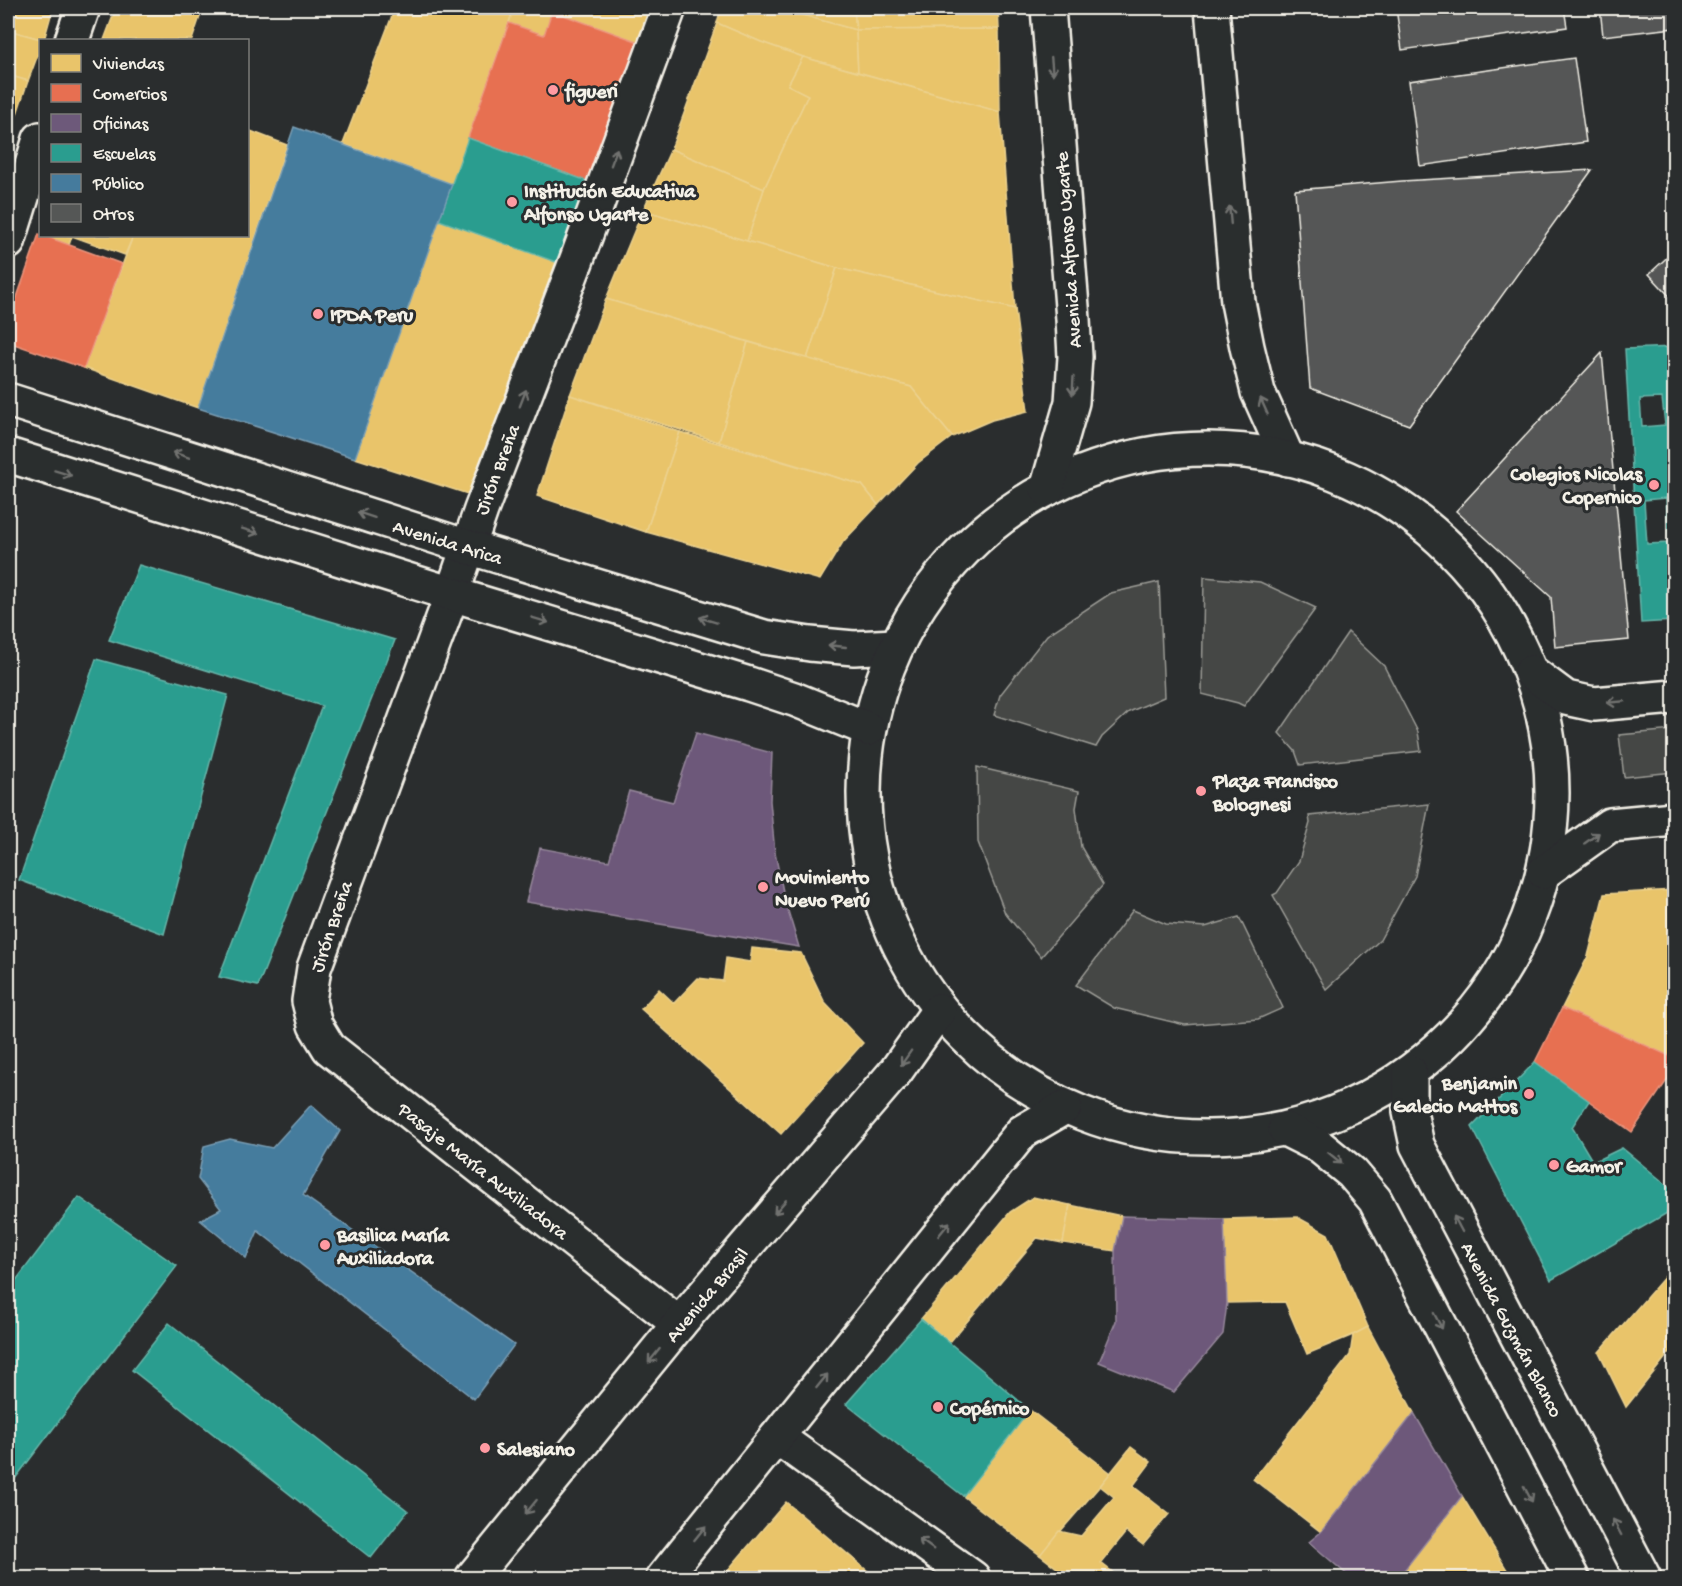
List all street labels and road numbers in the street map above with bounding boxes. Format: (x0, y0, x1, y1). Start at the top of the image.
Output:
street label: Avenida Alfonso Ugarte (1052, 150, 1089, 349)
street label: Jirón Breña (472, 421, 527, 519)
street label: Avenida Arica (389, 517, 505, 572)
street label: Jirón Breña (307, 878, 360, 976)
street label: Pasaje María Auxiliadora (391, 1098, 572, 1247)
street label: Avenida Guzmán Blanco (1454, 1239, 1566, 1422)
street label: Avenida Brasil (662, 1244, 755, 1348)

